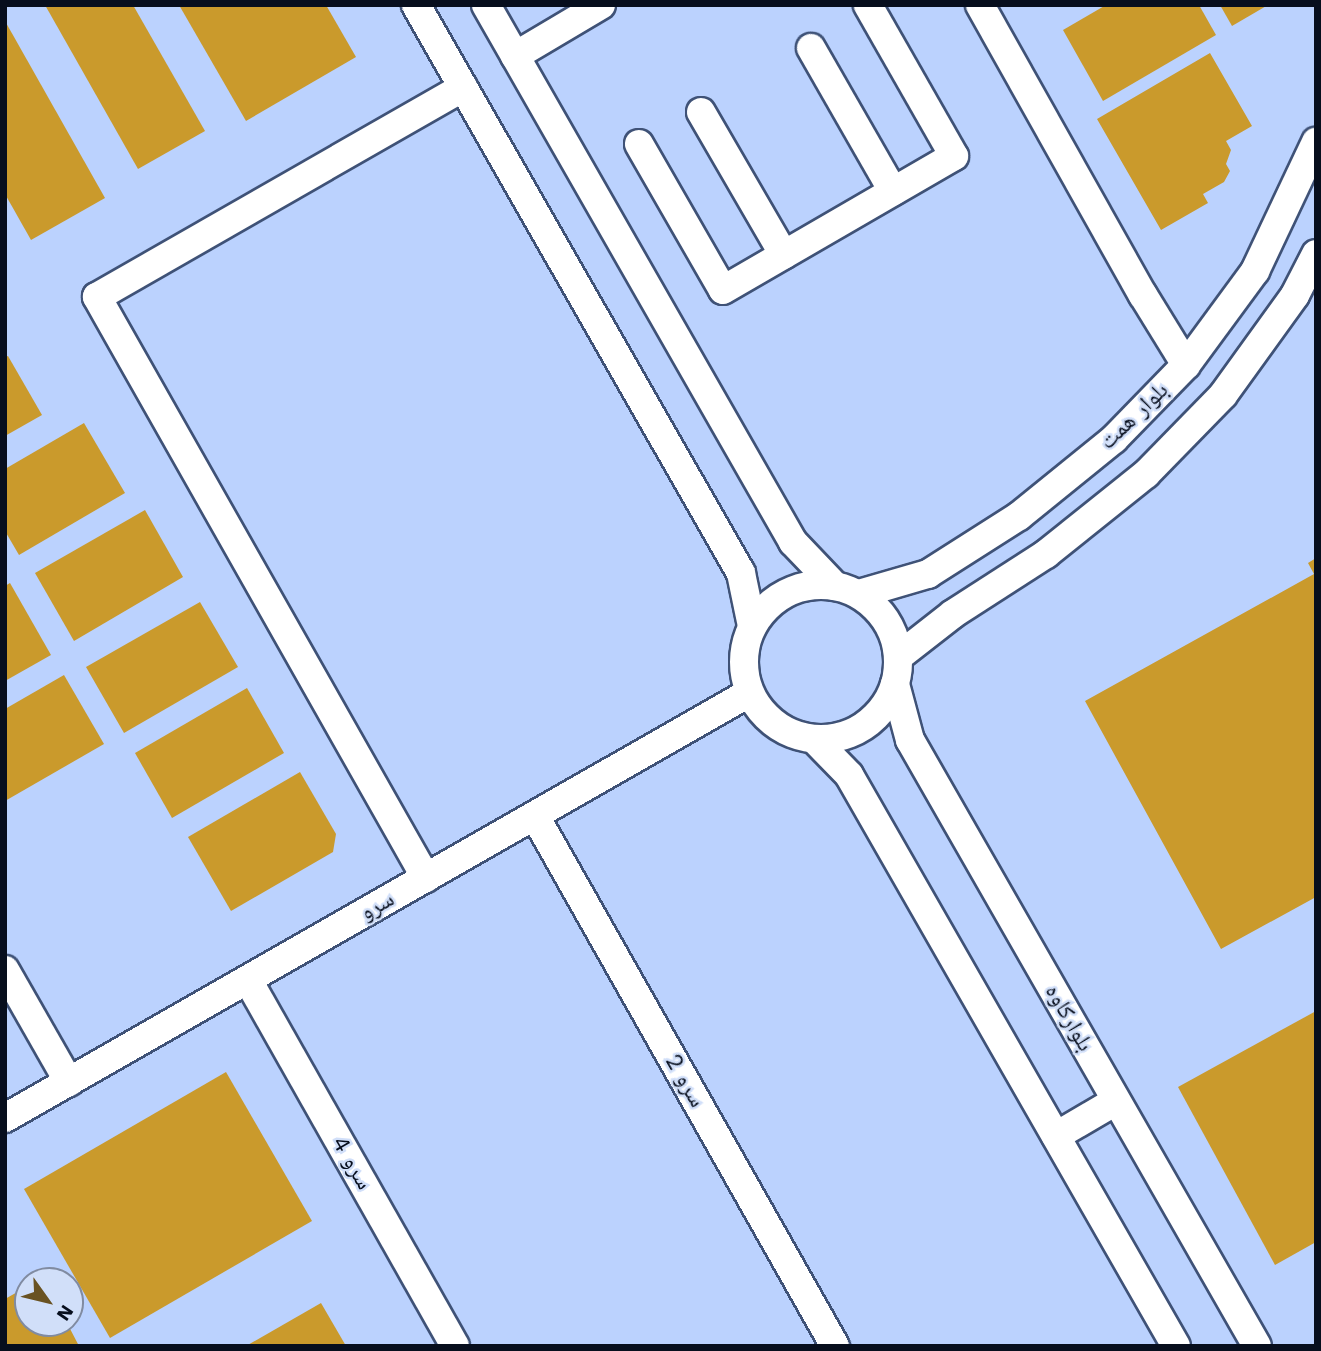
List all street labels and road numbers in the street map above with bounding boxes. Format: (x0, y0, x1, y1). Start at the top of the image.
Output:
street label: بلوار همت (1094, 377, 1174, 455)
street label: سرو (355, 885, 399, 927)
street label: بلوارکاوه (1039, 980, 1099, 1056)
street label: سرو 2 (659, 1050, 711, 1112)
street label: سرو 4 (326, 1131, 378, 1195)

